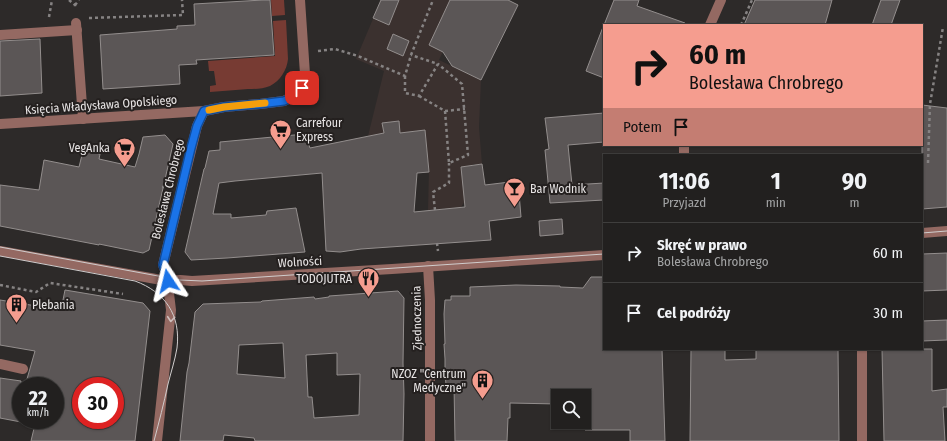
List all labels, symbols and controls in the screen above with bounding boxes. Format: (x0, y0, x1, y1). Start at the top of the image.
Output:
text: 60 m (689, 38, 746, 71)
icon: right (623, 40, 675, 92)
pin (285, 71, 319, 105)
text: Bolesława Chrobrego (689, 72, 843, 94)
icon: arrive (291, 77, 313, 99)
street label: Księcia Władysława Opolskiego (24, 93, 178, 117)
place label: Carrefour Express (296, 116, 343, 144)
icon: arrive (670, 116, 692, 138)
supermarket icon: Carrefour Express (267, 117, 293, 150)
text: Potem (623, 118, 662, 136)
supermarket icon: VegAnka (112, 135, 138, 168)
street label: Bolesława Chrobrego (149, 137, 187, 241)
place label: VegAnka (69, 141, 110, 155)
text: 11:06 (659, 167, 710, 195)
text: 1 (771, 167, 781, 195)
text: 90 (842, 167, 867, 195)
bar icon: Bar Wodnik (502, 176, 528, 209)
place label: Bar Wodnik (530, 182, 586, 196)
text: Przyjazd (663, 195, 706, 210)
text: min (766, 195, 786, 210)
text: m (849, 195, 859, 210)
text: Skręć w prawo (657, 236, 747, 254)
icon: right (623, 242, 645, 264)
text: 60 m (873, 244, 903, 262)
street label: Wolności (278, 254, 322, 270)
text: Bolesława Chrobrego (657, 254, 768, 269)
position arrow (147, 260, 189, 302)
restaurant icon: TODOJUTRA (355, 266, 381, 299)
place label: TODOJUTRA (296, 272, 353, 286)
street label: Zjednoczenia (409, 286, 425, 350)
building icon: Plebania (3, 292, 29, 325)
place label: Plebania (32, 298, 75, 312)
icon: arrive (623, 302, 645, 324)
text: Cel podróży (657, 304, 730, 322)
text: 30 m (873, 304, 903, 322)
one-way arrow (166, 316, 175, 322)
place label: NZOZ "Centrum Medyczne" (391, 367, 466, 395)
building icon: NZOZ "Centrum Medyczne" (469, 368, 495, 401)
speed limit sign: 30 (72, 377, 124, 429)
text: 22 (29, 386, 47, 410)
map controls (551, 389, 591, 429)
button: search (551, 389, 591, 429)
text: km/h (27, 407, 49, 419)

